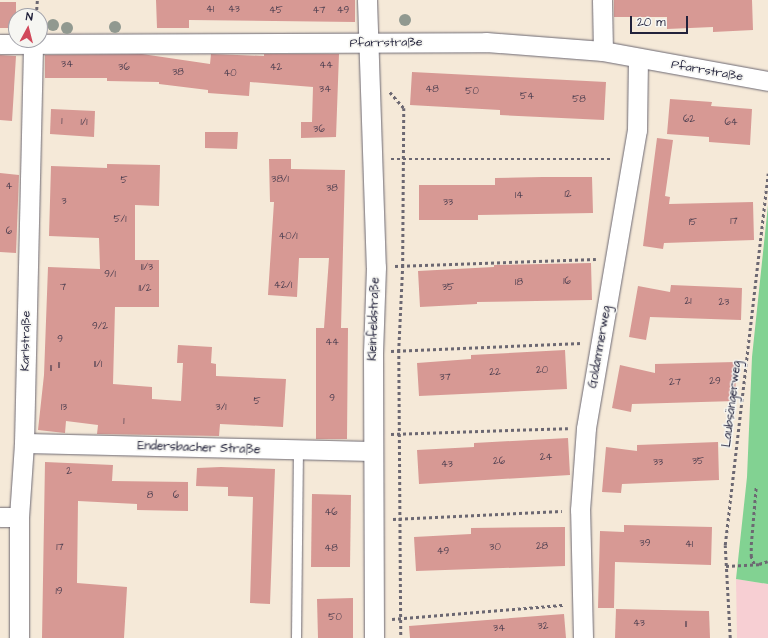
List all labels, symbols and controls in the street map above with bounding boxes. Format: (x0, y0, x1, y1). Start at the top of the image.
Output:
house number: 41 (206, 4, 214, 16)
house number: 43 (228, 4, 240, 16)
house number: 45 (269, 5, 283, 17)
house number: 47 (313, 5, 325, 17)
house number: 49 (337, 5, 349, 17)
north arrow (8, 8, 48, 48)
scale bar (632, 8, 690, 34)
text: N (25, 9, 34, 24)
text: 20 m (637, 14, 666, 31)
street label: Pfarrstraße (350, 35, 422, 51)
street label: Pfarrstraße (670, 58, 744, 84)
house number: 34 (61, 59, 73, 71)
house number: 44 (319, 60, 333, 72)
house number: 36 (118, 62, 130, 74)
house number: 42 (270, 62, 282, 74)
house number: 38 (172, 67, 184, 79)
house number: 40 (223, 68, 237, 80)
house number: 34 (319, 84, 331, 96)
house number: 48 (425, 84, 439, 96)
house number: 50 (465, 86, 479, 98)
house number: 54 (520, 91, 534, 103)
house number: 58 (572, 94, 586, 106)
house number: 62 (683, 114, 695, 126)
house number: 1 (61, 116, 63, 128)
house number: 1/1 (80, 117, 88, 129)
house number: 64 (724, 117, 738, 129)
house number: 36 (313, 124, 325, 136)
house number: 38/1 (271, 174, 289, 186)
house number: 5 (120, 175, 128, 187)
house number: 4 (6, 181, 12, 193)
house number: 38 (326, 183, 338, 195)
house number: 12 (564, 189, 572, 201)
house number: 14 (515, 190, 523, 202)
house number: 3 (61, 196, 67, 208)
house number: 33 (443, 197, 453, 209)
house number: 5/1 (114, 214, 126, 226)
house number: 17 (730, 216, 738, 228)
house number: 15 (689, 217, 697, 229)
house number: 6 (6, 226, 12, 238)
house number: 40/1 (279, 231, 297, 243)
house number: 11/3 (141, 262, 153, 274)
house number: 9/1 (104, 269, 116, 281)
house number: 16 (563, 276, 571, 288)
street label: Kleinfeldstraße (365, 277, 383, 361)
house number: 18 (515, 277, 523, 289)
house number: 42/1 (274, 280, 292, 292)
house number: 7 (60, 282, 66, 294)
house number: 35 (442, 282, 454, 294)
house number: 11/2 (139, 283, 151, 295)
house number: 21 (684, 296, 692, 308)
house number: 23 (719, 297, 729, 309)
street label: Goldammerweg (586, 305, 614, 389)
street label: Karlstraße (18, 311, 34, 371)
house number: 9/2 (92, 321, 108, 333)
house number: 9 (57, 334, 63, 346)
house number: 44 (325, 337, 339, 349)
house number: 11/1 (94, 359, 102, 371)
house number: 11 (58, 360, 60, 372)
street label: Laubsängerweg (720, 360, 744, 448)
house number: 11 (50, 363, 52, 375)
house number: 20 (536, 365, 548, 377)
house number: 22 (489, 367, 501, 379)
house number: 37 (439, 372, 451, 384)
house number: 29 (709, 376, 721, 388)
house number: 27 (669, 377, 681, 389)
house number: 9 (329, 393, 335, 405)
house number: 5 (253, 396, 261, 408)
house number: 13 (61, 402, 67, 414)
house number: 3/1 (216, 402, 226, 414)
house number: 1 (123, 416, 125, 428)
street label: Endersbacher Straße (137, 439, 261, 457)
house number: 24 (540, 452, 552, 464)
house number: 26 (493, 456, 505, 468)
house number: 35 (692, 456, 704, 468)
house number: 33 (653, 457, 663, 469)
house number: 43 (441, 459, 453, 471)
house number: 2 (66, 466, 72, 478)
house number: 8 (147, 490, 153, 502)
house number: 6 (173, 490, 179, 502)
house number: 46 (324, 507, 338, 519)
house number: 39 (640, 538, 650, 550)
house number: 41 (685, 539, 693, 551)
house number: 28 (536, 541, 548, 553)
house number: 17 (56, 542, 64, 554)
house number: 30 (489, 542, 501, 554)
house number: 48 (324, 543, 338, 555)
house number: 49 (437, 546, 449, 558)
house number: 19 (56, 586, 62, 598)
house number: 50 (328, 612, 342, 624)
house number: 43 (633, 618, 645, 630)
house number: 11 (685, 619, 687, 631)
house number: 32 (538, 621, 548, 633)
house number: 34 (493, 623, 505, 635)

